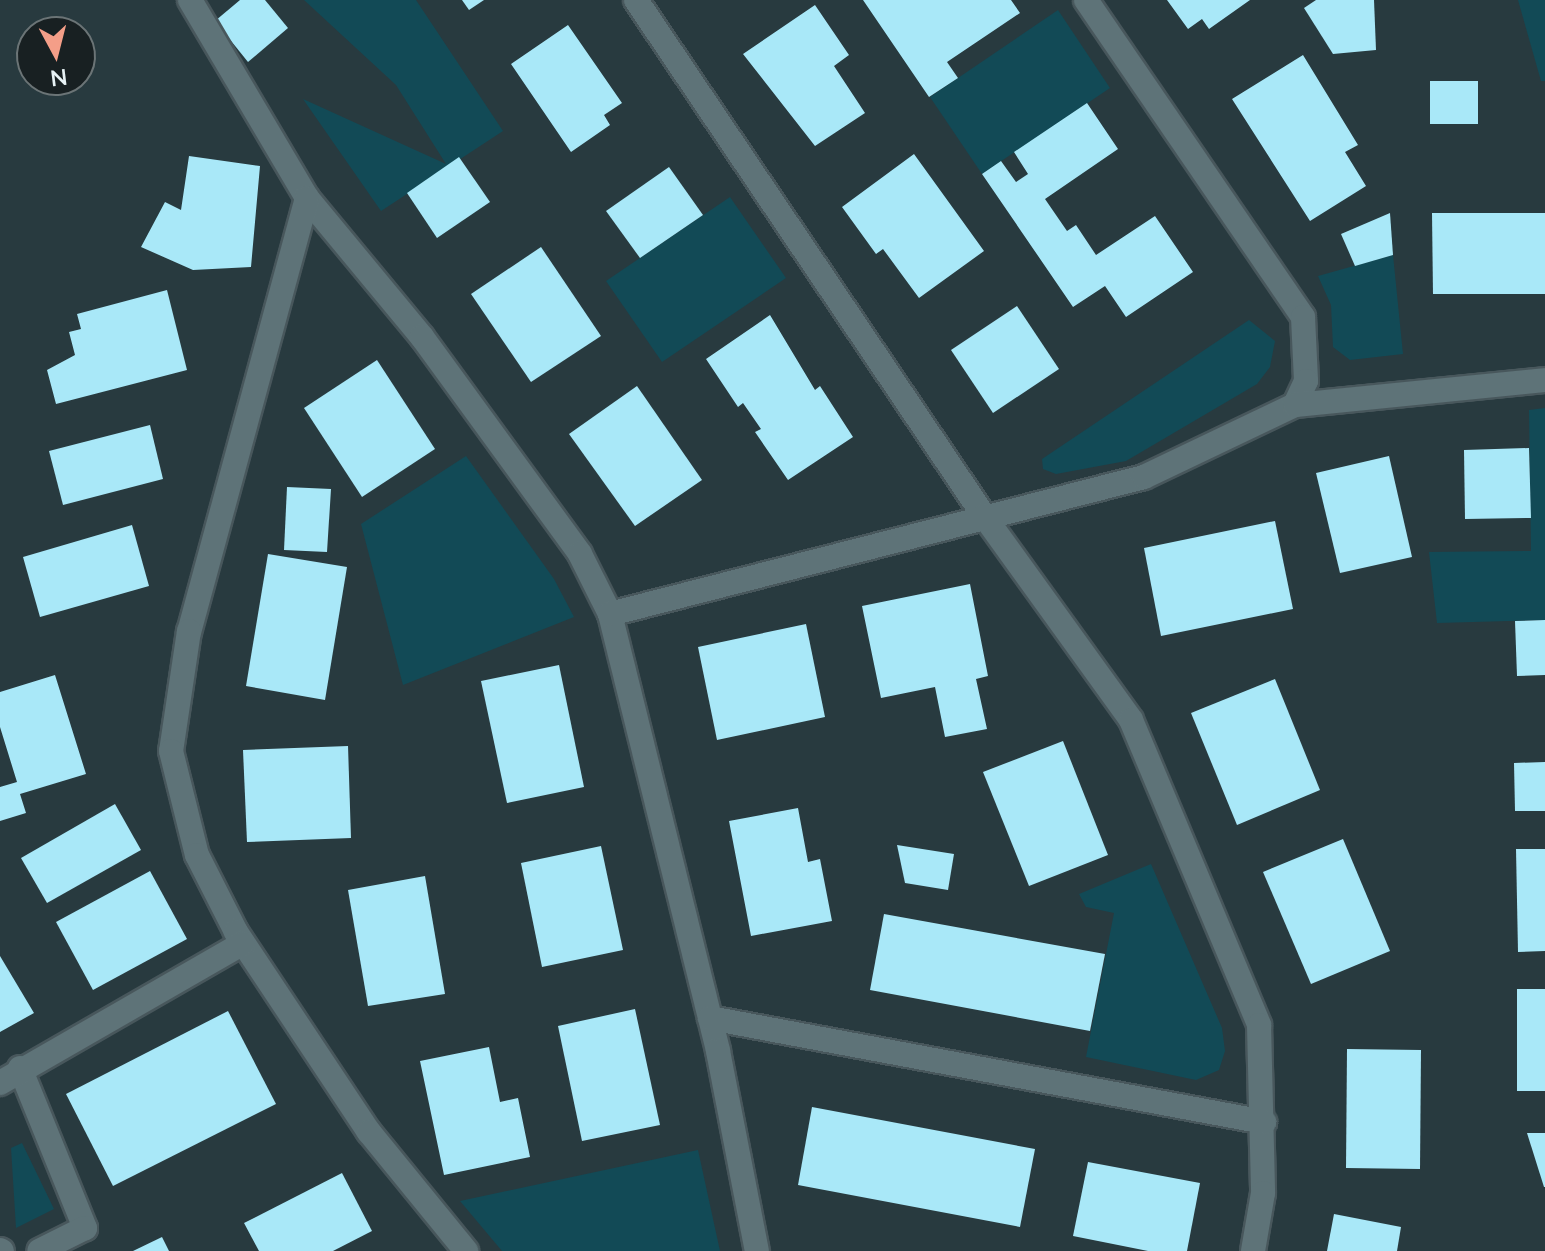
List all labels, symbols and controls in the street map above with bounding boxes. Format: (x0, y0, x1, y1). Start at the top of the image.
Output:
north arrow (16, 16, 96, 96)
text: N (49, 64, 69, 93)

